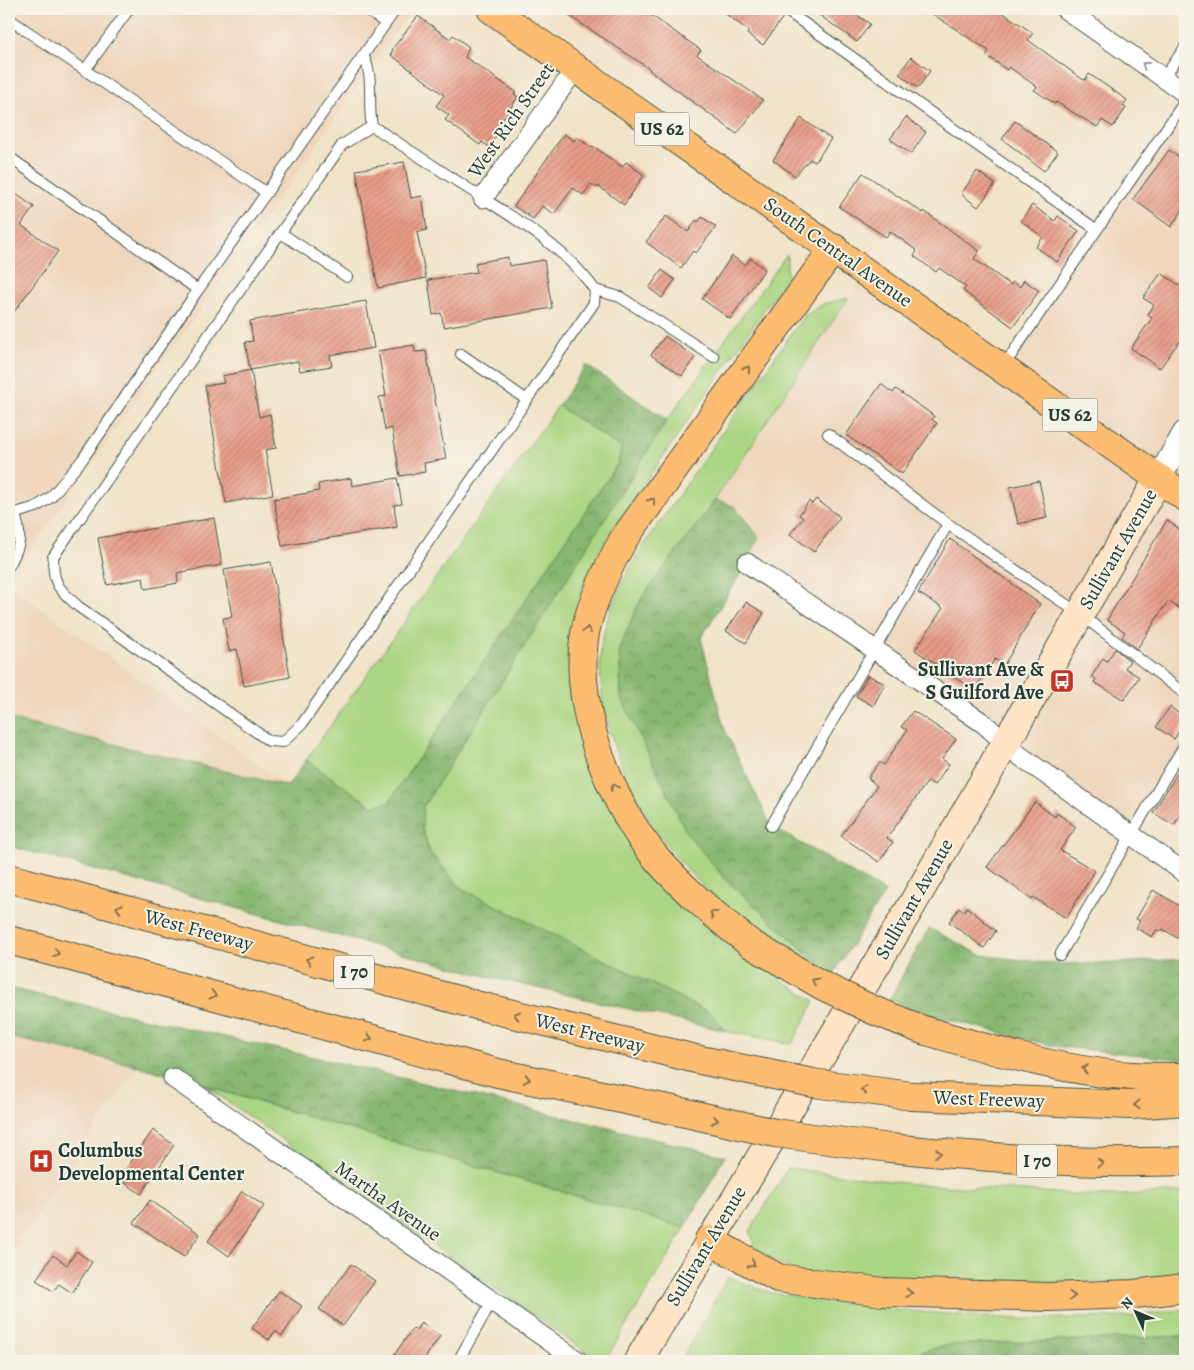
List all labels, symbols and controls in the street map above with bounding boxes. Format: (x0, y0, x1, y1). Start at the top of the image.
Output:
street label: West Rich Street (461, 57, 561, 184)
one-way arrow (1142, 62, 1151, 71)
road number: US 62 (634, 112, 690, 146)
street label: South Central Avenue (758, 190, 918, 314)
one-way arrow (741, 365, 750, 375)
road number: US 62 (1042, 398, 1098, 432)
street label: Sullivant Avenue (1072, 483, 1164, 615)
one-way arrow (646, 497, 655, 507)
one-way arrow (581, 626, 592, 634)
place label: Sullivant Ave & S Guilford Ave (918, 656, 1045, 706)
bus stop icon: Sullivant Ave & S Guilford Ave (1049, 668, 1075, 694)
one-way arrow (610, 783, 620, 792)
street label: Sullivant Avenue (868, 833, 960, 965)
street label: West Freeway (141, 902, 257, 958)
one-way arrow (114, 903, 123, 914)
one-way arrow (709, 911, 719, 920)
one-way arrow (51, 947, 59, 957)
one-way arrow (305, 955, 314, 966)
road number: I 70 (334, 956, 374, 989)
one-way arrow (811, 978, 820, 988)
one-way arrow (208, 989, 217, 1000)
street label: West Freeway (532, 1006, 648, 1060)
one-way arrow (513, 1010, 522, 1021)
one-way arrow (365, 1032, 373, 1042)
one-way arrow (1080, 1065, 1089, 1075)
one-way arrow (522, 1073, 531, 1084)
street label: West Freeway (932, 1084, 1046, 1114)
one-way arrow (860, 1085, 868, 1096)
one-way arrow (1132, 1099, 1140, 1110)
one-way arrow (711, 1114, 720, 1124)
place label: Columbus Developmental Center (58, 1137, 244, 1187)
road number: I 70 (1017, 1144, 1057, 1178)
one-way arrow (935, 1147, 943, 1158)
hospital icon: Columbus Developmental Center (28, 1148, 54, 1174)
street label: Martha Avenue (330, 1154, 446, 1248)
one-way arrow (1097, 1157, 1105, 1168)
street label: Sullivant Avenue (659, 1181, 753, 1311)
one-way arrow (746, 1257, 755, 1267)
one-way arrow (905, 1288, 913, 1299)
north arrow (1112, 1288, 1162, 1338)
one-way arrow (1068, 1291, 1076, 1302)
text: N (1117, 1293, 1137, 1314)

